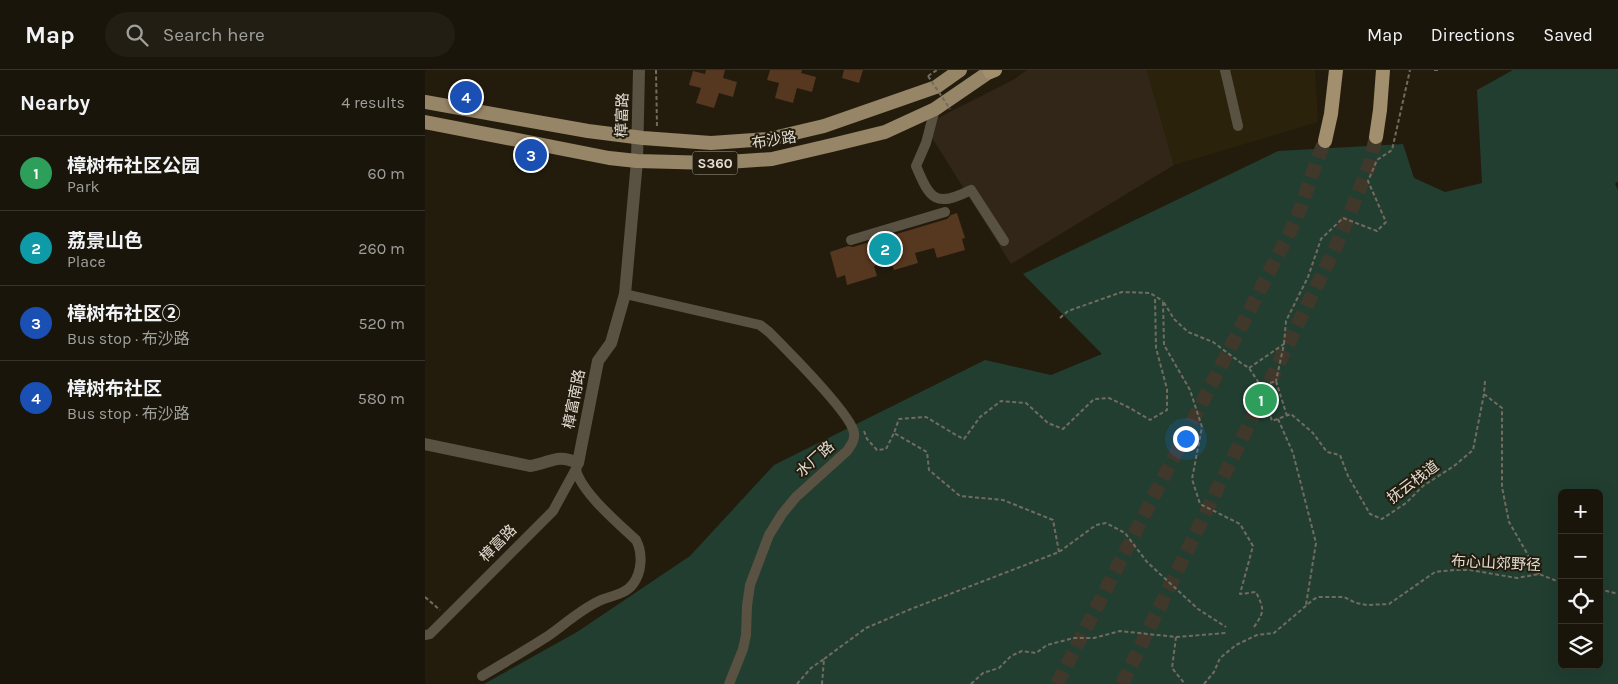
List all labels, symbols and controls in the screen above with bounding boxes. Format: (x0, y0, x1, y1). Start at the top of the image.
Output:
search box (105, 12, 455, 57)
text: Map (25, 21, 75, 49)
icon: search (123, 21, 151, 49)
text: Search here (163, 24, 265, 46)
text: Map (1367, 24, 1403, 46)
text: Directions (1431, 24, 1515, 46)
text: Saved (1543, 24, 1593, 46)
pin: 4 (450, 78, 482, 116)
text: Nearby (20, 91, 90, 115)
street label: 樟富路 (612, 92, 632, 138)
text: 4 results (341, 93, 405, 112)
street label: 布沙路 (750, 128, 798, 152)
pin: 3 (515, 136, 547, 174)
road number: S360 (693, 152, 737, 175)
text: 樟树布社区公园 (67, 155, 200, 177)
text: 1 (33, 164, 39, 183)
text: 60 m (368, 164, 405, 183)
text: Park (67, 177, 99, 196)
text: 荔景山色 (67, 230, 143, 252)
pin: 2 (869, 230, 901, 268)
text: 2 (31, 239, 41, 258)
text: 260 m (358, 239, 405, 258)
text: Place (67, 252, 106, 271)
text: 樟树布社区② (67, 303, 181, 325)
text: 3 (31, 314, 41, 333)
text: 520 m (358, 314, 405, 333)
text: Bus stop · 布沙路 (67, 329, 190, 348)
street label: 樟富南路 (559, 368, 589, 430)
text: 樟树布社区 (67, 378, 162, 400)
pin: 1 (1245, 381, 1277, 419)
text: 4 (31, 389, 41, 408)
text: 580 m (358, 389, 405, 408)
text: Bus stop · 布沙路 (67, 404, 190, 423)
your location (1173, 426, 1199, 452)
street label: 水厂路 (792, 437, 838, 481)
street label: 抚云栈道 (1384, 457, 1442, 507)
map controls (1558, 489, 1603, 669)
button: + (1558, 489, 1603, 534)
street label: 樟富路 (476, 521, 520, 565)
button: − (1558, 534, 1603, 579)
street label: 布心山郊野径 (1451, 552, 1541, 574)
button: locate (1558, 579, 1603, 624)
button: layers (1558, 624, 1603, 669)

